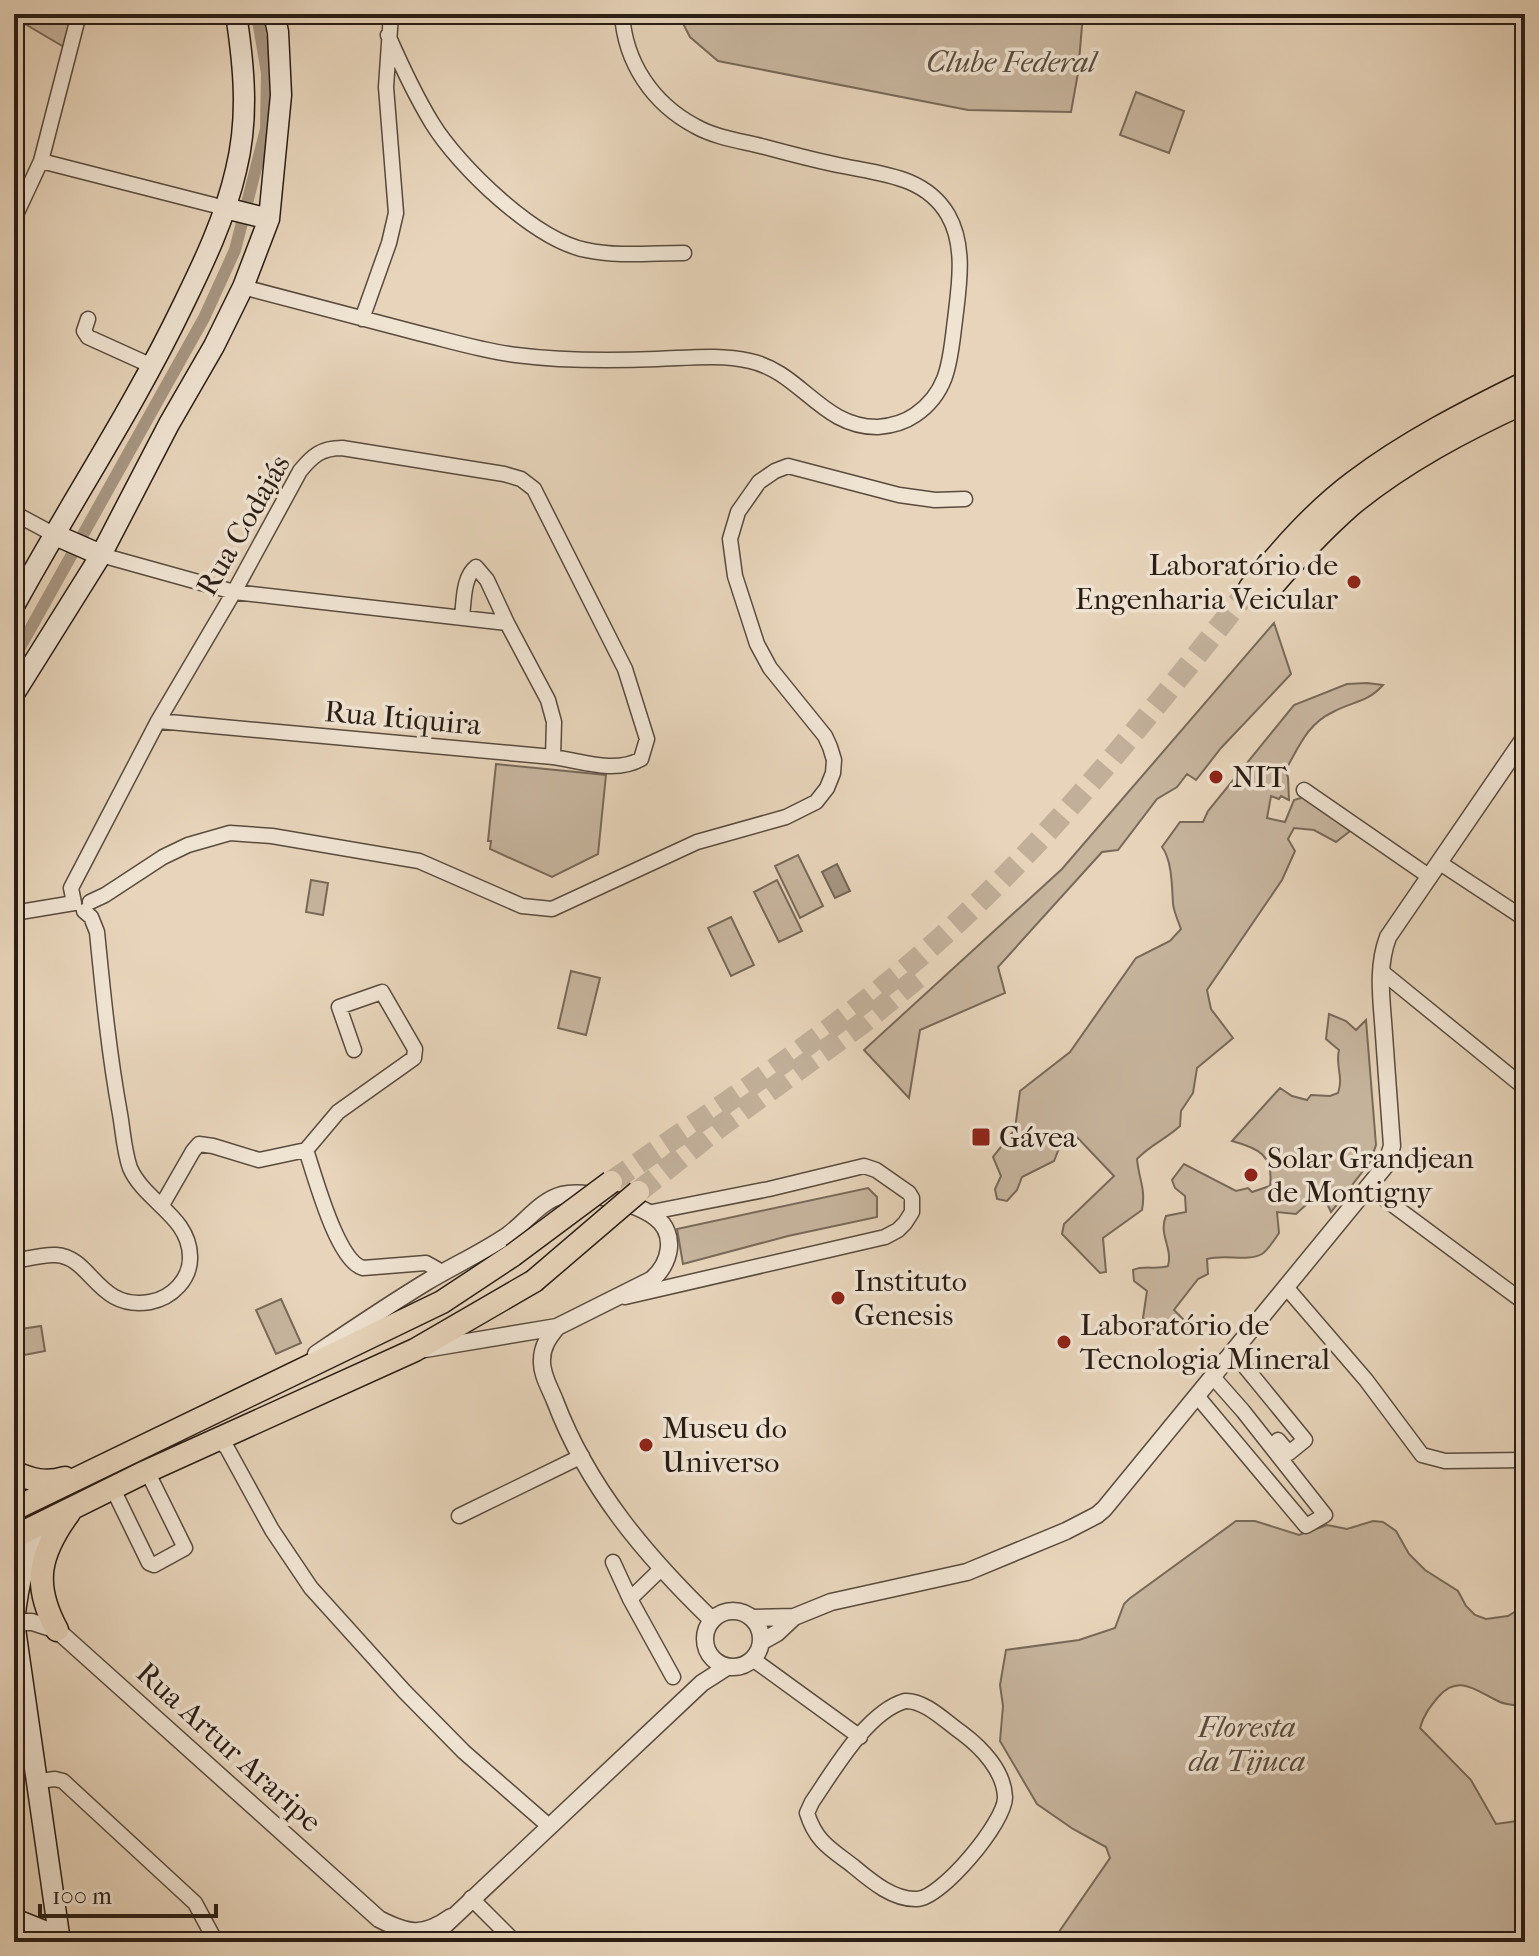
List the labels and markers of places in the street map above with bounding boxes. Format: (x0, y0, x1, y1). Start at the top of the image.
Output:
place label: Laboratório de Engenharia Veicular (1075, 548, 1338, 617)
marker: Laboratório de Engenharia Veicular (1345, 573, 1363, 591)
place label: NIT (1232, 760, 1287, 795)
marker: NIT (1207, 768, 1225, 786)
place label: Gávea (999, 1120, 1078, 1155)
marker: Gávea (970, 1126, 992, 1148)
place label: Solar Grandjean de Montigny (1267, 1141, 1475, 1210)
marker: Solar Grandjean de Montigny (1242, 1166, 1260, 1184)
place label: Instituto Genesis (854, 1264, 967, 1333)
marker: Instituto Genesis (829, 1289, 847, 1307)
place label: Laboratório de Tecnologia Mineral (1080, 1308, 1330, 1377)
marker: Laboratório de Tecnologia Mineral (1055, 1333, 1073, 1351)
place label: Museu do Universo (662, 1411, 787, 1480)
marker: Museu do Universo (637, 1436, 655, 1454)

